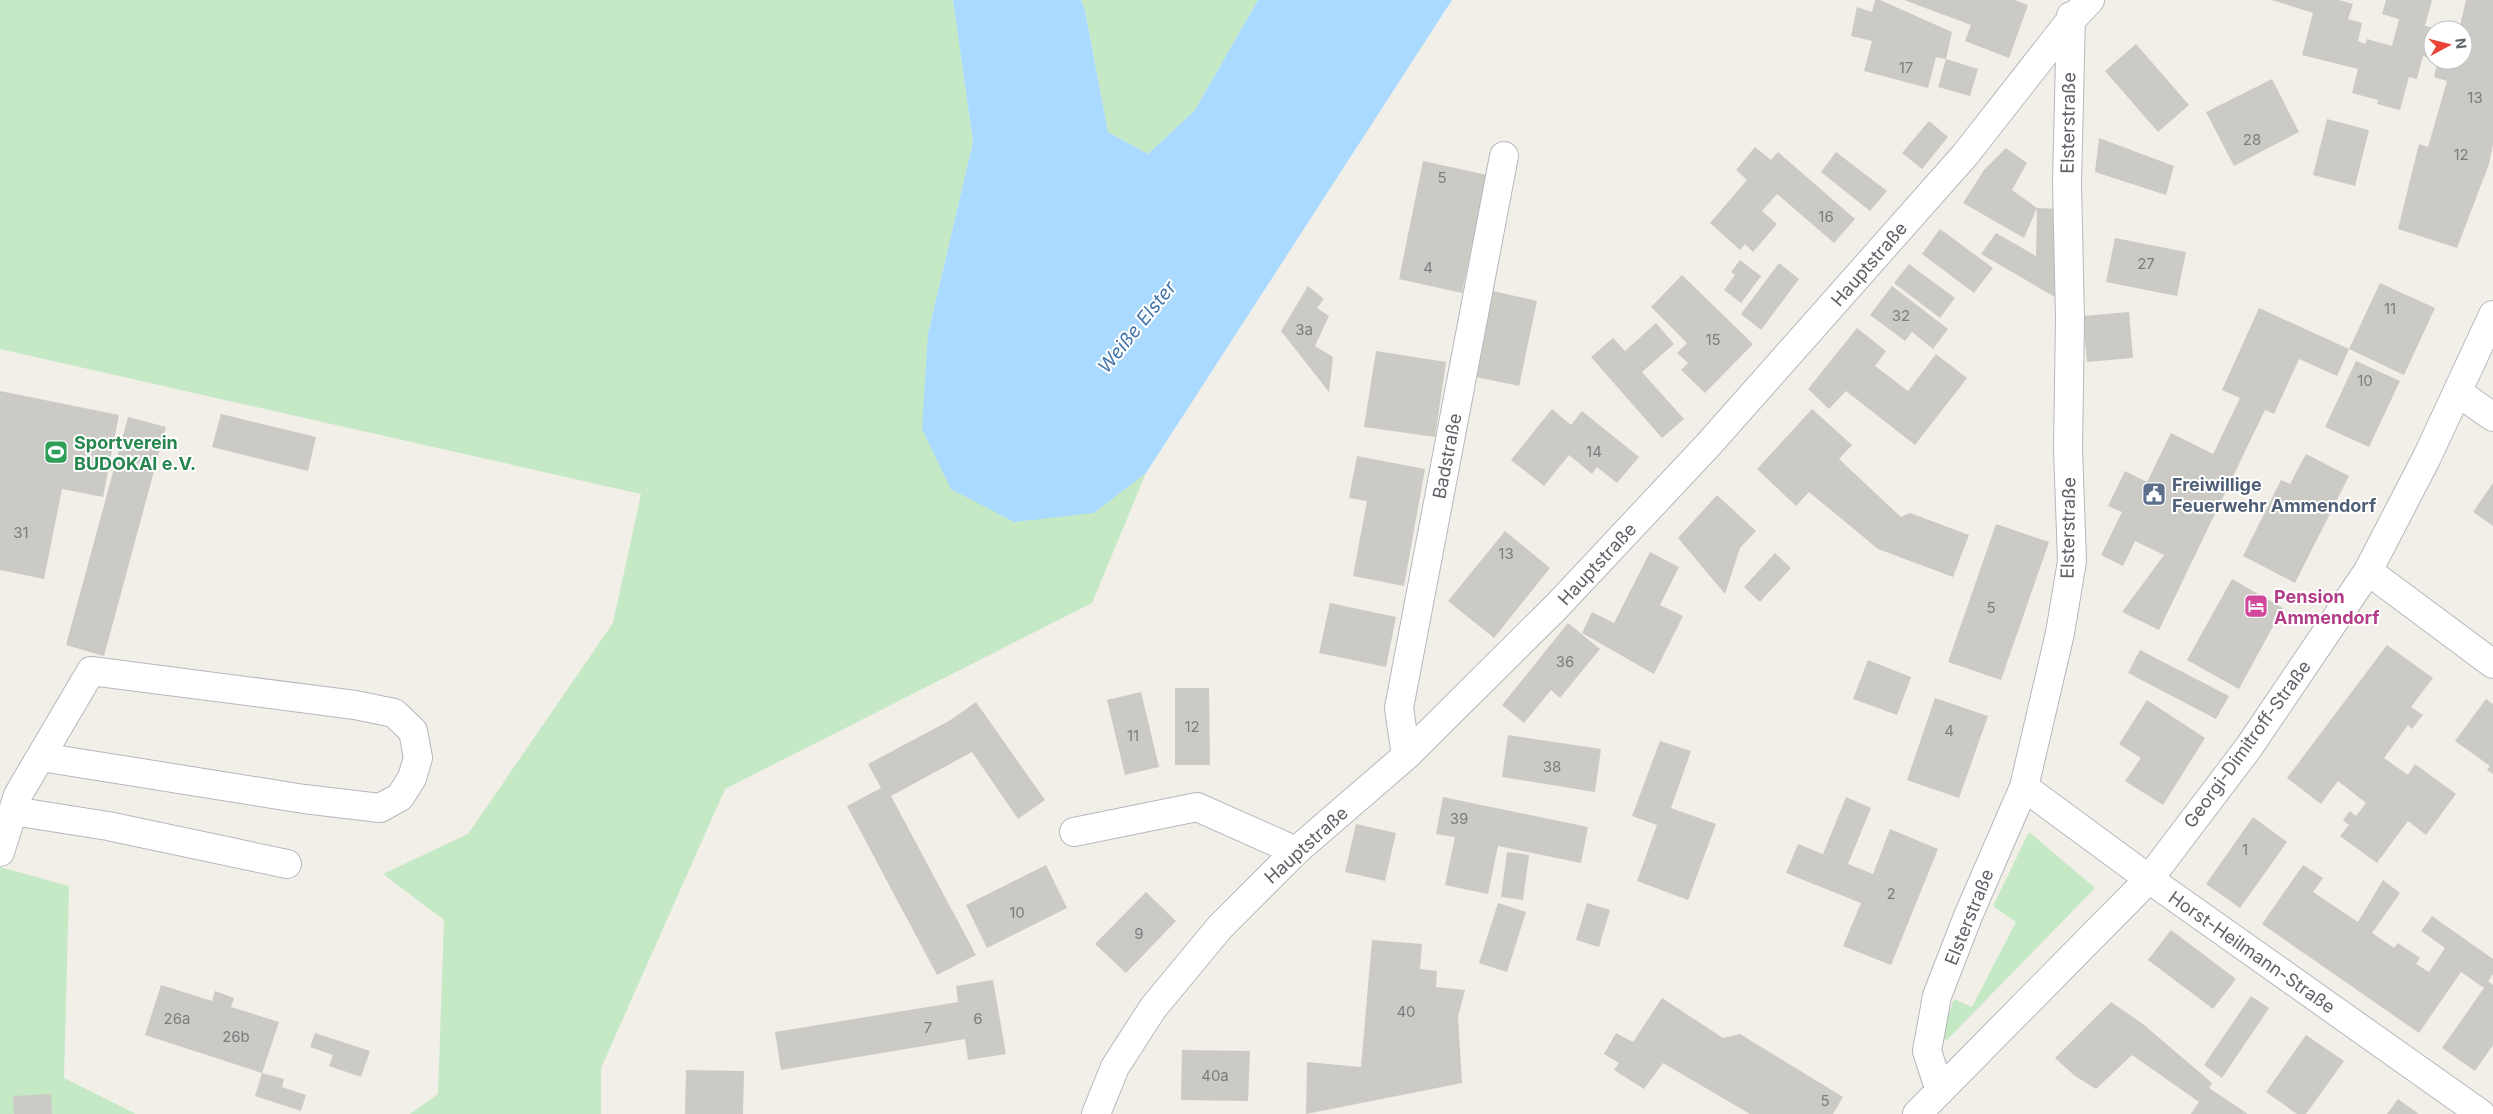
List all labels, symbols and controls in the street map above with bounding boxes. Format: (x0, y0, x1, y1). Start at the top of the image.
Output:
north arrow (2423, 20, 2473, 70)
text: N (2452, 37, 2470, 50)
house number: 17 (1899, 58, 1913, 77)
street label: Elsterstraße (2057, 72, 2079, 174)
house number: 13 (2467, 88, 2483, 107)
house number: 28 (2243, 130, 2261, 149)
house number: 12 (2453, 145, 2469, 164)
house number: 5 (1437, 168, 1447, 187)
house number: 16 (1818, 207, 1834, 226)
street label: Hauptstraße (1827, 218, 1911, 310)
house number: 27 (2137, 254, 2155, 273)
house number: 4 (1423, 258, 1433, 277)
water label: Weiße Elster (1093, 276, 1182, 378)
house number: 11 (2384, 299, 2396, 318)
house number: 32 (1892, 306, 1910, 325)
house number: 3a (1295, 320, 1313, 339)
house number: 15 (1705, 330, 1721, 349)
house number: 10 (2357, 371, 2373, 390)
street label: Badstraße (1428, 411, 1466, 501)
place label: Sportverein BUDOKAI e.V. (74, 432, 196, 474)
sports icon: Sportverein BUDOKAI e.V. (43, 439, 69, 465)
house number: 14 (1586, 442, 1602, 461)
place label: Freiwillige Feuerwehr Ammendorf (2172, 474, 2376, 516)
street label: Elsterstraße (2057, 477, 2079, 579)
public building icon: Freiwillige Feuerwehr Ammendorf (2141, 481, 2167, 507)
street label: Hauptstraße (1554, 519, 1640, 609)
house number: 31 (13, 523, 29, 542)
house number: 13 (1498, 544, 1514, 563)
place label: Pension Ammendorf (2274, 586, 2379, 628)
hotel icon: Pension Ammendorf (2243, 593, 2269, 619)
house number: 5 (1986, 598, 1996, 617)
house number: 36 (1556, 652, 1574, 671)
street label: Georgi-Dimitroff-Straße (2179, 656, 2315, 832)
house number: 12 (1184, 717, 1200, 736)
house number: 4 (1944, 721, 1954, 740)
house number: 11 (1127, 726, 1139, 745)
house number: 38 (1543, 757, 1561, 776)
street label: Hauptstraße (1260, 802, 1352, 888)
house number: 39 (1450, 809, 1468, 828)
house number: 1 (2242, 840, 2248, 859)
street label: Elsterstraße (1940, 866, 1998, 968)
house number: 2 (1886, 884, 1896, 903)
street label: Horst-Heilmann-Straße (2165, 887, 2339, 1017)
house number: 10 (1009, 903, 1025, 922)
house number: 9 (1134, 924, 1144, 943)
house number: 40 (1396, 1002, 1416, 1021)
house number: 26a (164, 1009, 190, 1028)
house number: 6 (973, 1009, 983, 1028)
house number: 7 (924, 1018, 932, 1037)
house number: 26b (222, 1027, 250, 1046)
house number: 40a (1201, 1066, 1229, 1085)
house number: 5 (1820, 1091, 1830, 1110)

